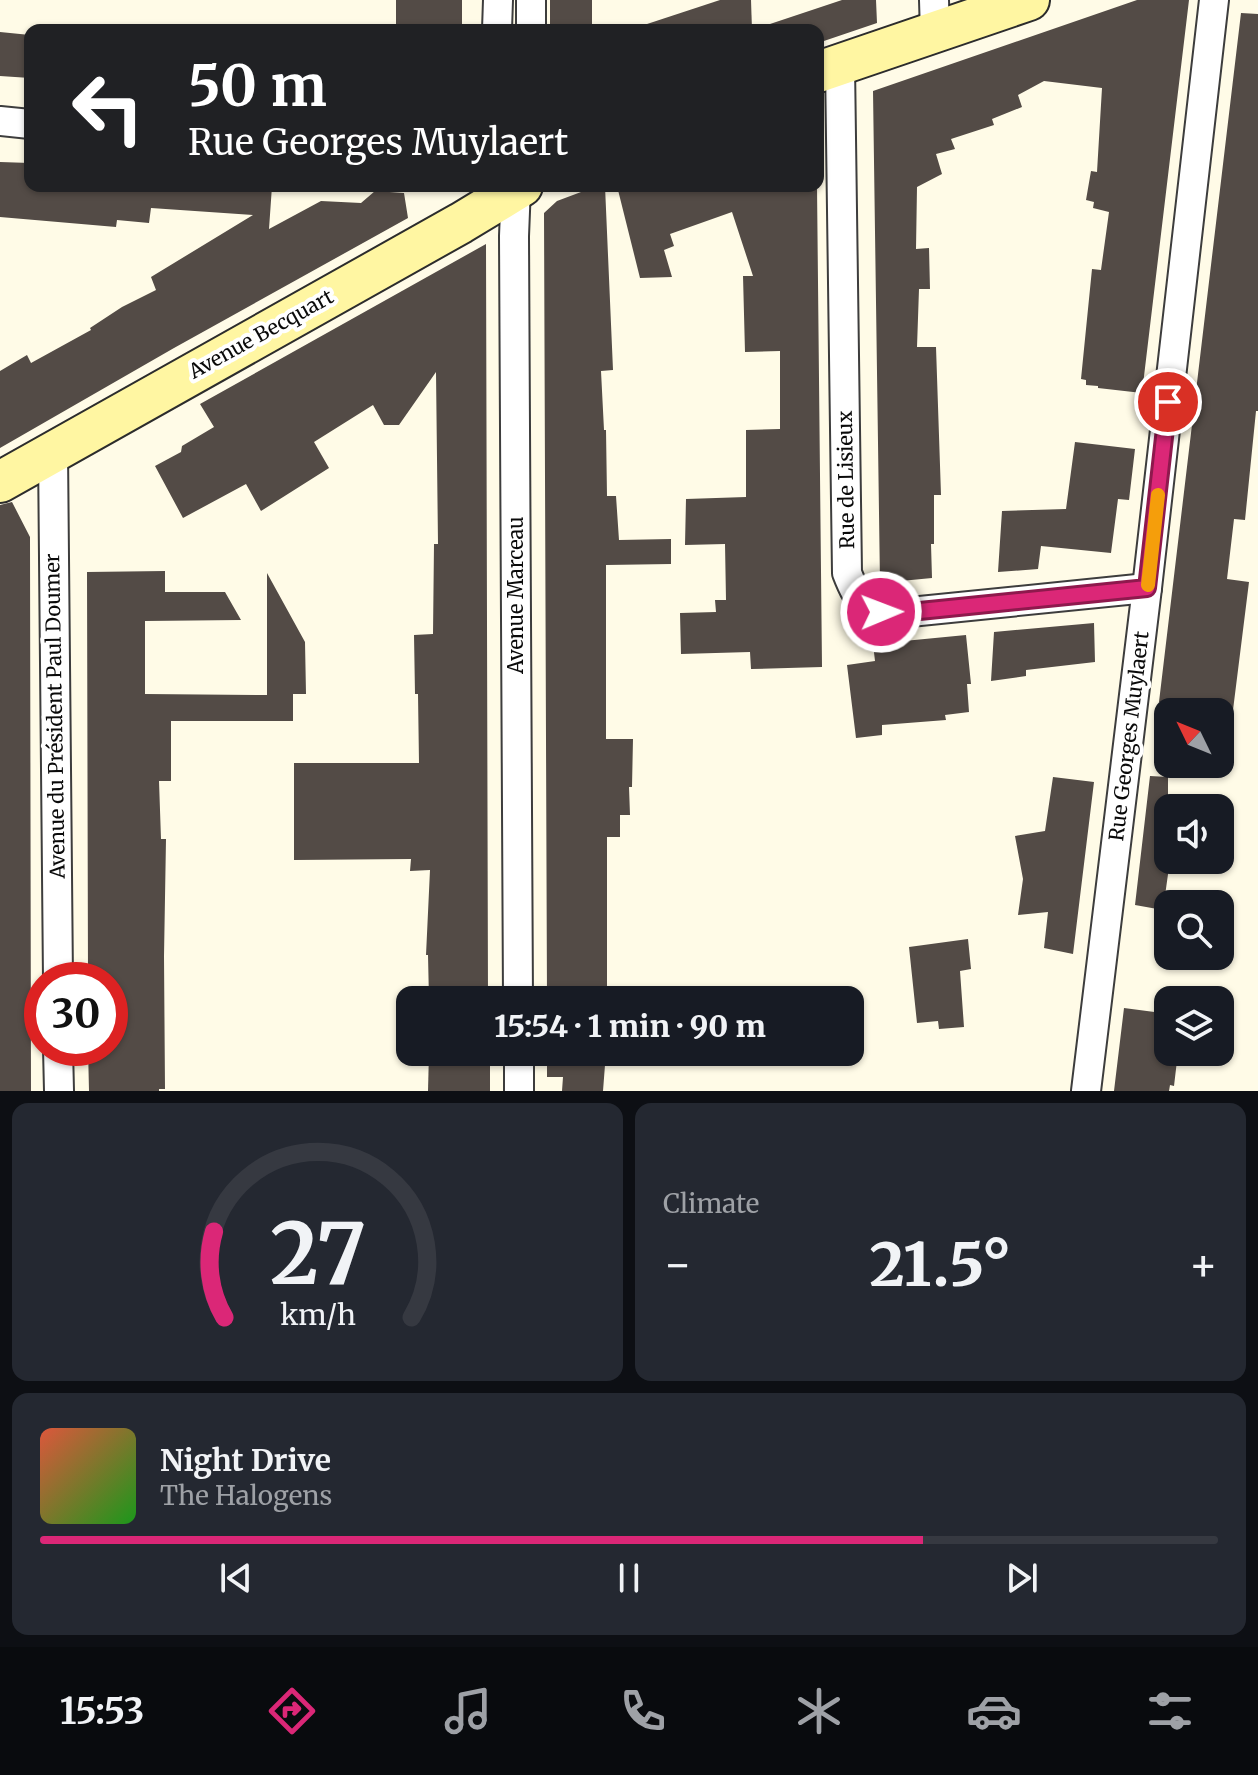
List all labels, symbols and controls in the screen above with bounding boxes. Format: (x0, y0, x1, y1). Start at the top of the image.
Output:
text: 50 m (188, 51, 327, 121)
icon: left (56, 56, 160, 160)
text: Rue Georges Muylaert (188, 120, 568, 165)
street label: Avenue Becquart (183, 283, 338, 384)
pin (1134, 368, 1202, 436)
icon: arrive (1146, 380, 1190, 424)
street label: Rue de Lisieux (832, 411, 859, 549)
street label: Avenue Marceau (503, 516, 528, 675)
street label: Avenue du Président Paul Doumer (39, 553, 70, 880)
position arrow (839, 570, 923, 654)
street label: Rue Georges Muylaert (1103, 629, 1154, 842)
north arrow (1154, 698, 1234, 778)
map controls (1154, 698, 1234, 1066)
button: sound (1154, 794, 1234, 874)
button: search (1154, 890, 1234, 970)
speed limit sign: 30 (24, 962, 128, 1066)
button: layers (1154, 986, 1234, 1066)
text: 15:54 · 1 min · 90 m (494, 1007, 766, 1045)
text: Climate (663, 1187, 759, 1220)
text: 27 (269, 1202, 366, 1307)
text: 21.5° (870, 1227, 1011, 1302)
text: − (663, 1237, 692, 1292)
text: + (1189, 1237, 1218, 1292)
text: km/h (280, 1297, 355, 1333)
text: Night Drive (160, 1441, 331, 1479)
text: The Halogens (160, 1479, 332, 1512)
icon: previous (214, 1556, 258, 1600)
icon: pause (607, 1556, 651, 1600)
icon: next (1000, 1556, 1044, 1600)
icon: directions (264, 1683, 320, 1739)
icon: music (440, 1683, 496, 1739)
icon: phone (615, 1683, 671, 1739)
icon: climate (791, 1683, 847, 1739)
icon: car (966, 1683, 1022, 1739)
icon: filters (1142, 1683, 1198, 1739)
text: 15:53 (60, 1689, 144, 1734)

